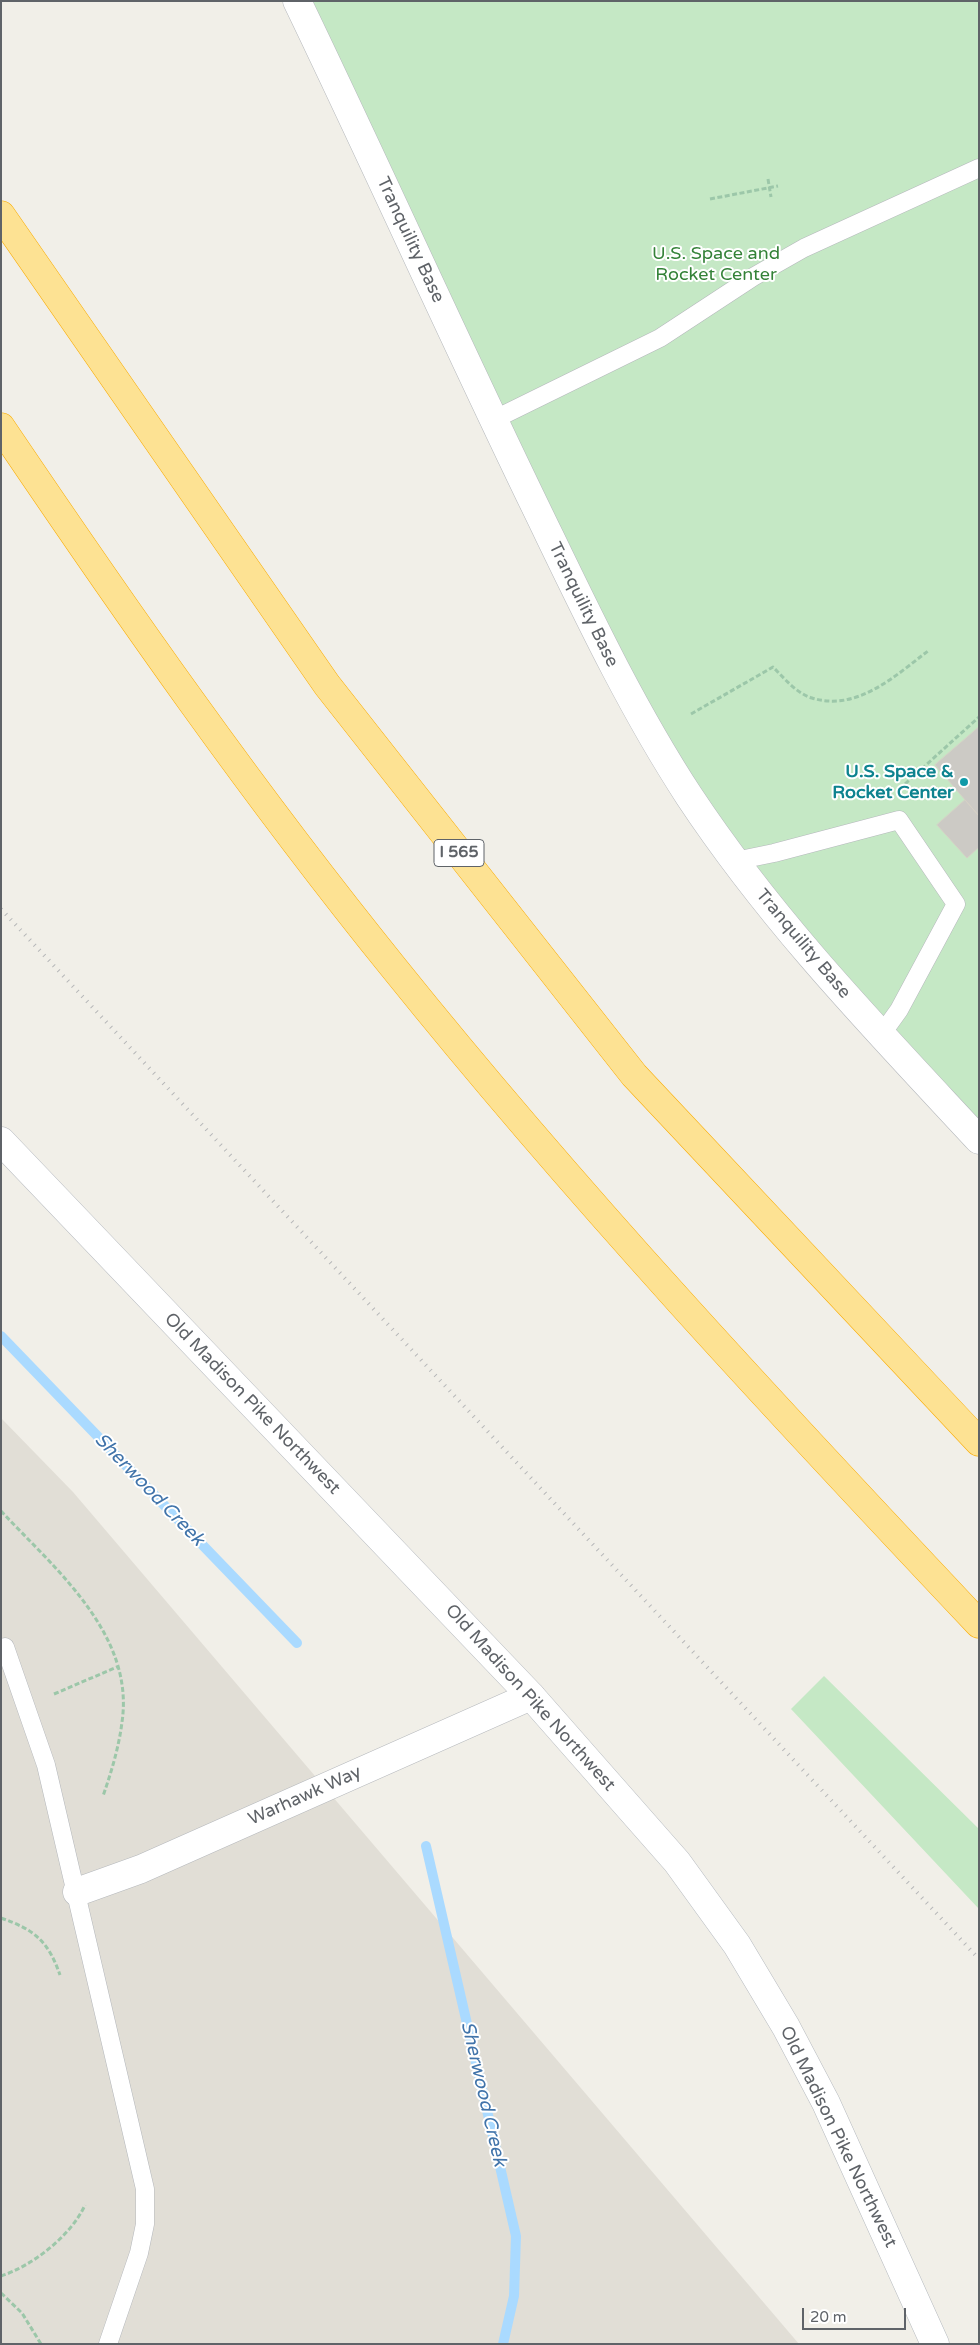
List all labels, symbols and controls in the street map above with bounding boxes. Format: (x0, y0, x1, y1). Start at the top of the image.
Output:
street label: Tranquility Base (371, 174, 449, 306)
park label: U.S. Space and Rocket Center (652, 243, 780, 286)
street label: Tranquility Base (543, 539, 623, 671)
place label: U.S. Space & Rocket Center (832, 761, 954, 804)
marker: U.S. Space & Rocket Center (958, 776, 970, 788)
road number: I 565 (434, 840, 484, 866)
street label: Tranquility Base (751, 885, 855, 1003)
street label: Old Madison Pike Northwest (159, 1309, 345, 1499)
water label: Sherwood Creek (89, 1429, 209, 1551)
street label: Old Madison Pike Northwest (440, 1600, 620, 1796)
street label: Warhawk Way (245, 1761, 365, 1831)
water label: Sherwood Creek (455, 2019, 511, 2169)
street label: Old Madison Pike Northwest (775, 2023, 901, 2251)
scale bar (805, 2298, 909, 2330)
text: 20 m (810, 2308, 847, 2326)

